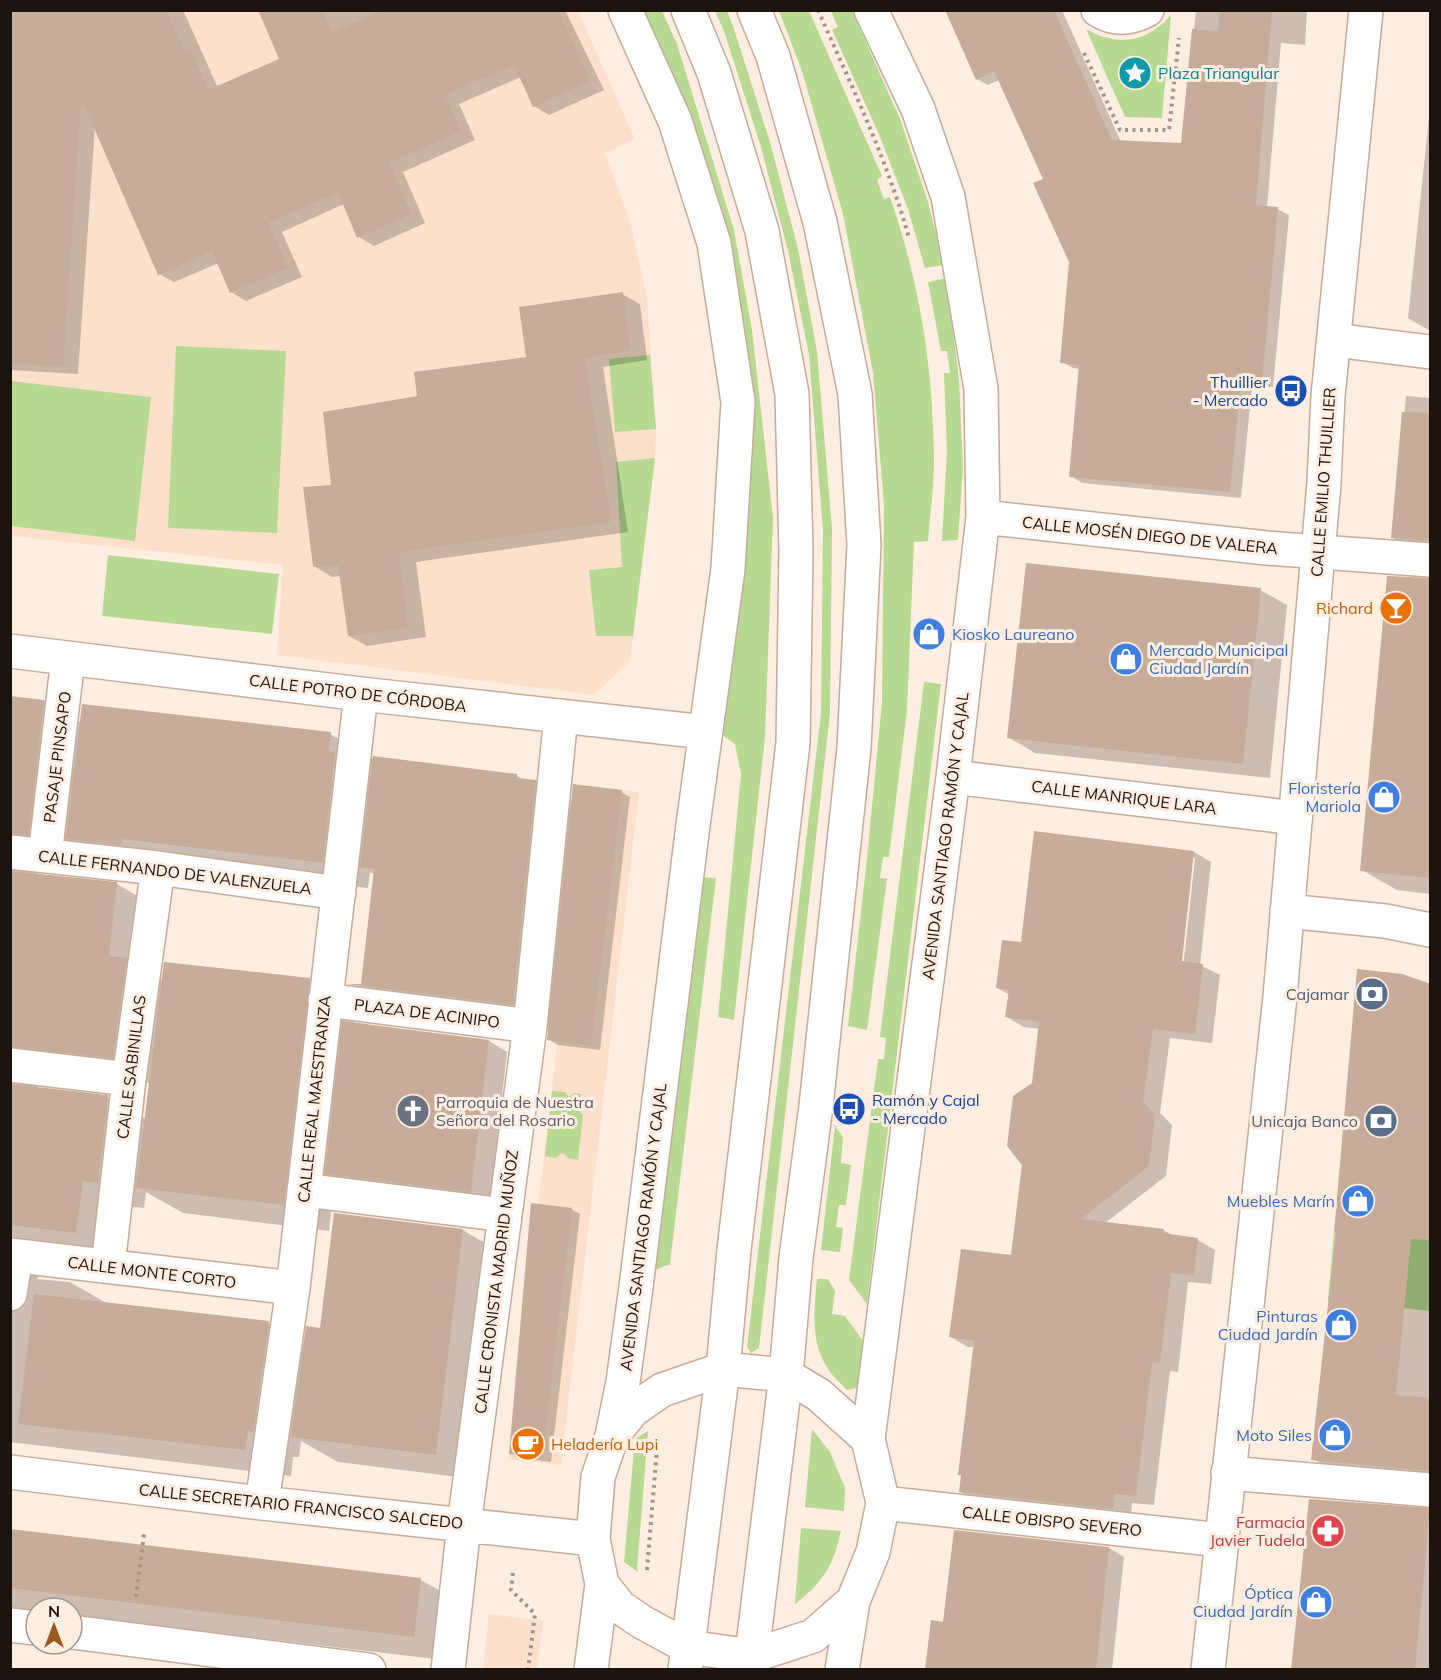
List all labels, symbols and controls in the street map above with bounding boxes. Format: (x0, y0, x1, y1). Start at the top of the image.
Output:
place icon: Plaza Triangular (1117, 55, 1153, 91)
place label: Plaza Triangular (1158, 63, 1279, 83)
place label: Thuillier - Mercado (1193, 372, 1268, 410)
bus stop icon: Thuillier - Mercado (1273, 373, 1309, 409)
street label: CALLE EMILIO THUILLIER (1306, 387, 1340, 577)
street label: CALLE MOSÉN DIEGO DE VALERA (1021, 512, 1279, 558)
bar icon: Richard (1378, 590, 1414, 626)
place label: Richard (1316, 598, 1373, 618)
shop icon: Kiosko Laureano (911, 616, 947, 652)
place label: Kiosko Laureano (952, 624, 1074, 644)
place label: Mercado Municipal Ciudad Jardín (1149, 640, 1288, 678)
shop icon: Mercado Municipal Ciudad Jardín (1108, 641, 1144, 677)
street label: CALLE POTRO DE CÓRDOBA (248, 670, 468, 716)
street label: PASAJE PINSAPO (39, 690, 75, 824)
street label: AVENIDA SANTIAGO RAMÓN Y CAJAL (917, 691, 973, 981)
street label: CALLE MANRIQUE LARA (1030, 776, 1218, 818)
place label: Floristería Mariola (1288, 778, 1361, 816)
shop icon: Floristería Mariola (1366, 779, 1402, 815)
street label: CALLE FERNANDO DE VALENZUELA (37, 845, 313, 899)
bank icon: Cajamar (1354, 976, 1390, 1012)
place label: Cajamar (1286, 984, 1349, 1004)
street label: CALLE SABINILLAS (112, 994, 150, 1140)
street label: CALLE REAL MAESTRANZA (293, 994, 335, 1204)
street label: PLAZA DE ACINIPO (353, 994, 501, 1032)
street label: AVENIDA SANTIAGO RAMÓN Y CAJAL (615, 1082, 671, 1372)
place label: Ramón y Cajal - Mercado (872, 1090, 980, 1128)
bus stop icon: Ramón y Cajal - Mercado (831, 1091, 867, 1127)
place label: Parroquia de Nuestra Señora del Rosario (436, 1092, 594, 1130)
church icon: Parroquia de Nuestra Señora del Rosario (395, 1093, 431, 1129)
bank icon: Unicaja Banco (1363, 1103, 1399, 1139)
place label: Unicaja Banco (1251, 1111, 1358, 1131)
street label: CALLE CRONISTA MADRID MUÑOZ (470, 1149, 522, 1415)
shop icon: Muebles Marín (1340, 1183, 1376, 1219)
place label: Muebles Marín (1227, 1191, 1335, 1211)
street label: CALLE MONTE CORTO (67, 1252, 237, 1292)
place label: Pinturas Ciudad Jardín (1218, 1306, 1318, 1344)
shop icon: Pinturas Ciudad Jardín (1323, 1307, 1359, 1343)
shop icon: Moto Siles (1317, 1417, 1353, 1453)
place label: Moto Siles (1236, 1425, 1312, 1445)
cafe icon: Heladería Lupi (510, 1426, 546, 1462)
place label: Heladería Lupi (551, 1434, 658, 1454)
street label: CALLE SECRETARIO FRANCISCO SALCEDO (138, 1479, 464, 1533)
street label: CALLE OBISPO SEVERO (961, 1502, 1143, 1540)
place label: Farmacia Javier Tudela (1210, 1512, 1305, 1550)
pharmacy icon: Farmacia Javier Tudela (1310, 1513, 1346, 1549)
place label: Óptica Ciudad Jardín (1193, 1583, 1293, 1621)
shop icon: Óptica Ciudad Jardín (1298, 1584, 1334, 1620)
north arrow (24, 1596, 84, 1656)
text: N (48, 1601, 60, 1621)

